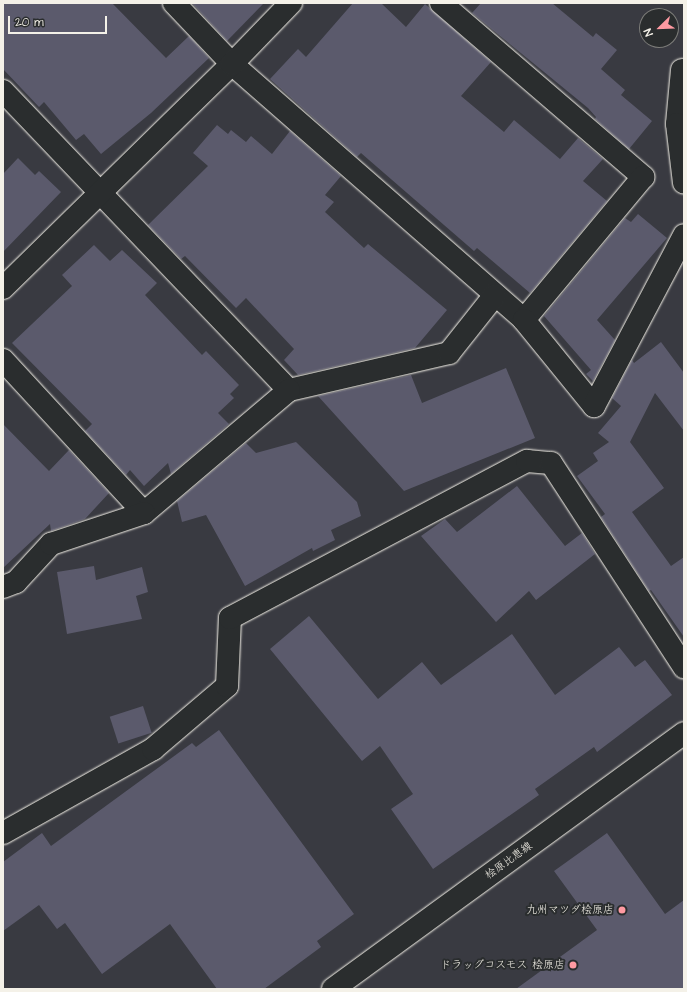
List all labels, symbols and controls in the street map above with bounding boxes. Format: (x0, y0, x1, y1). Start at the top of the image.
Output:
scale bar (10, 8, 109, 34)
north arrow (639, 8, 679, 48)
text: 20 m (15, 14, 44, 31)
text: N (640, 26, 657, 39)
street label: 桧原比恵線 (483, 839, 535, 883)
place label: 九州マツダ桧原店 (526, 903, 614, 917)
marker: 九州マツダ桧原店 (617, 905, 627, 915)
place label: ドラッグコスモス 桧原店 (440, 958, 565, 972)
marker: ドラッグコスモス 桧原店 (568, 960, 578, 970)

